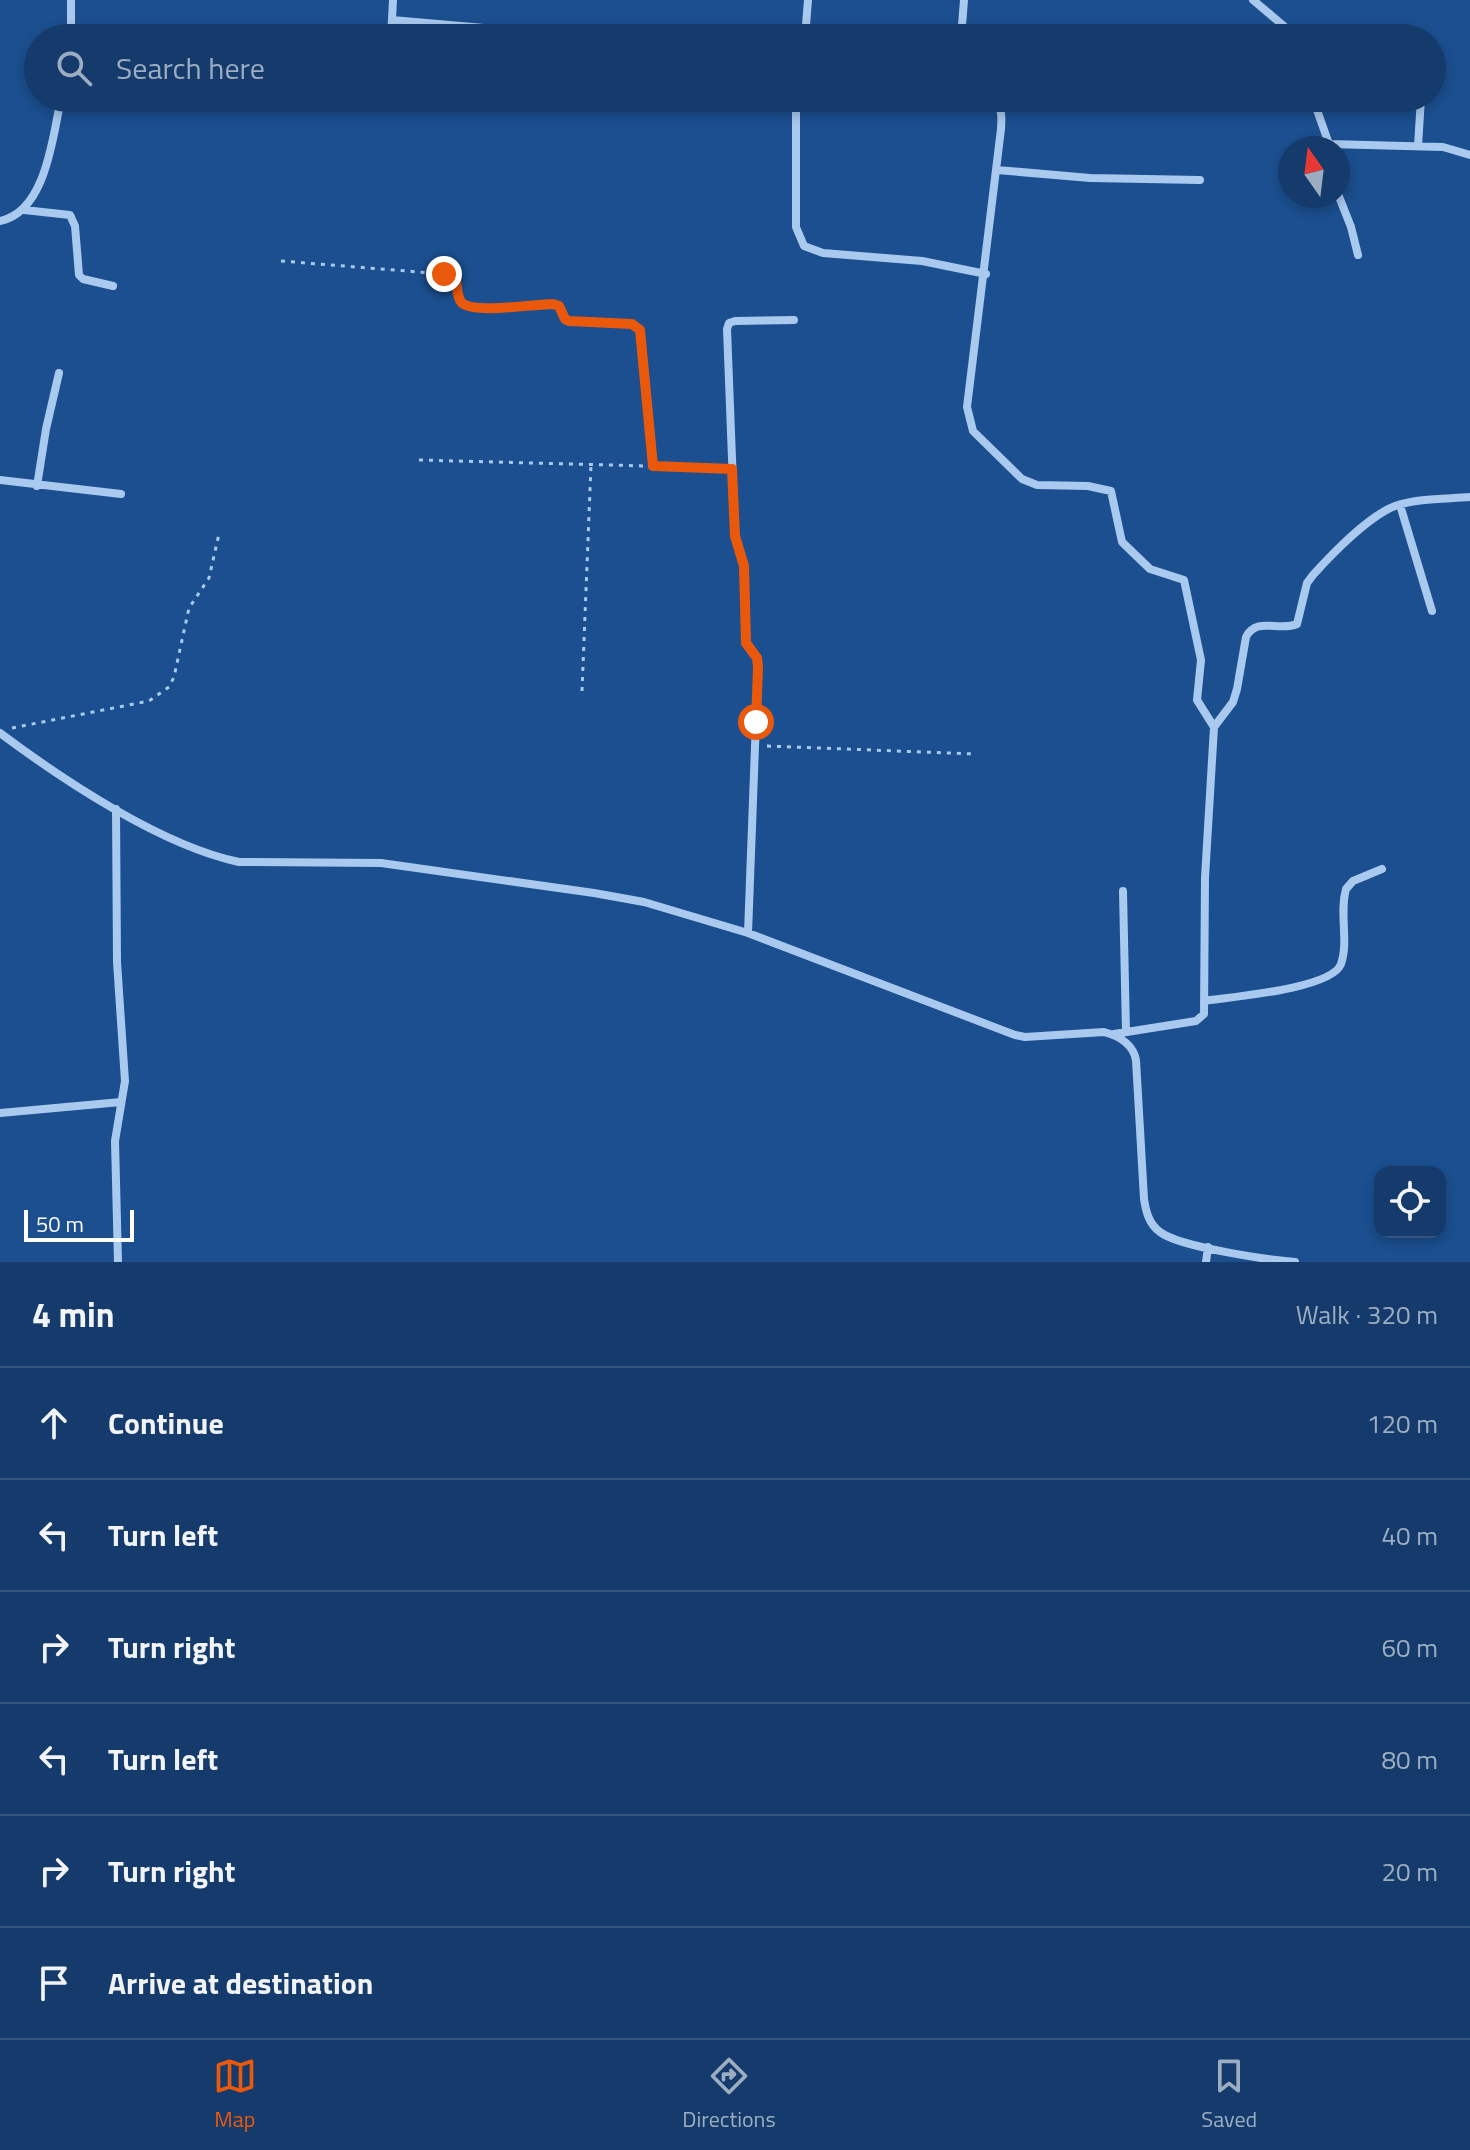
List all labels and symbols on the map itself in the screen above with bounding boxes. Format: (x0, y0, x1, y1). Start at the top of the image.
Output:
north arrow (1278, 136, 1350, 208)
route end (426, 256, 462, 292)
route start (738, 704, 774, 740)
scale bar (24, 1206, 134, 1242)

